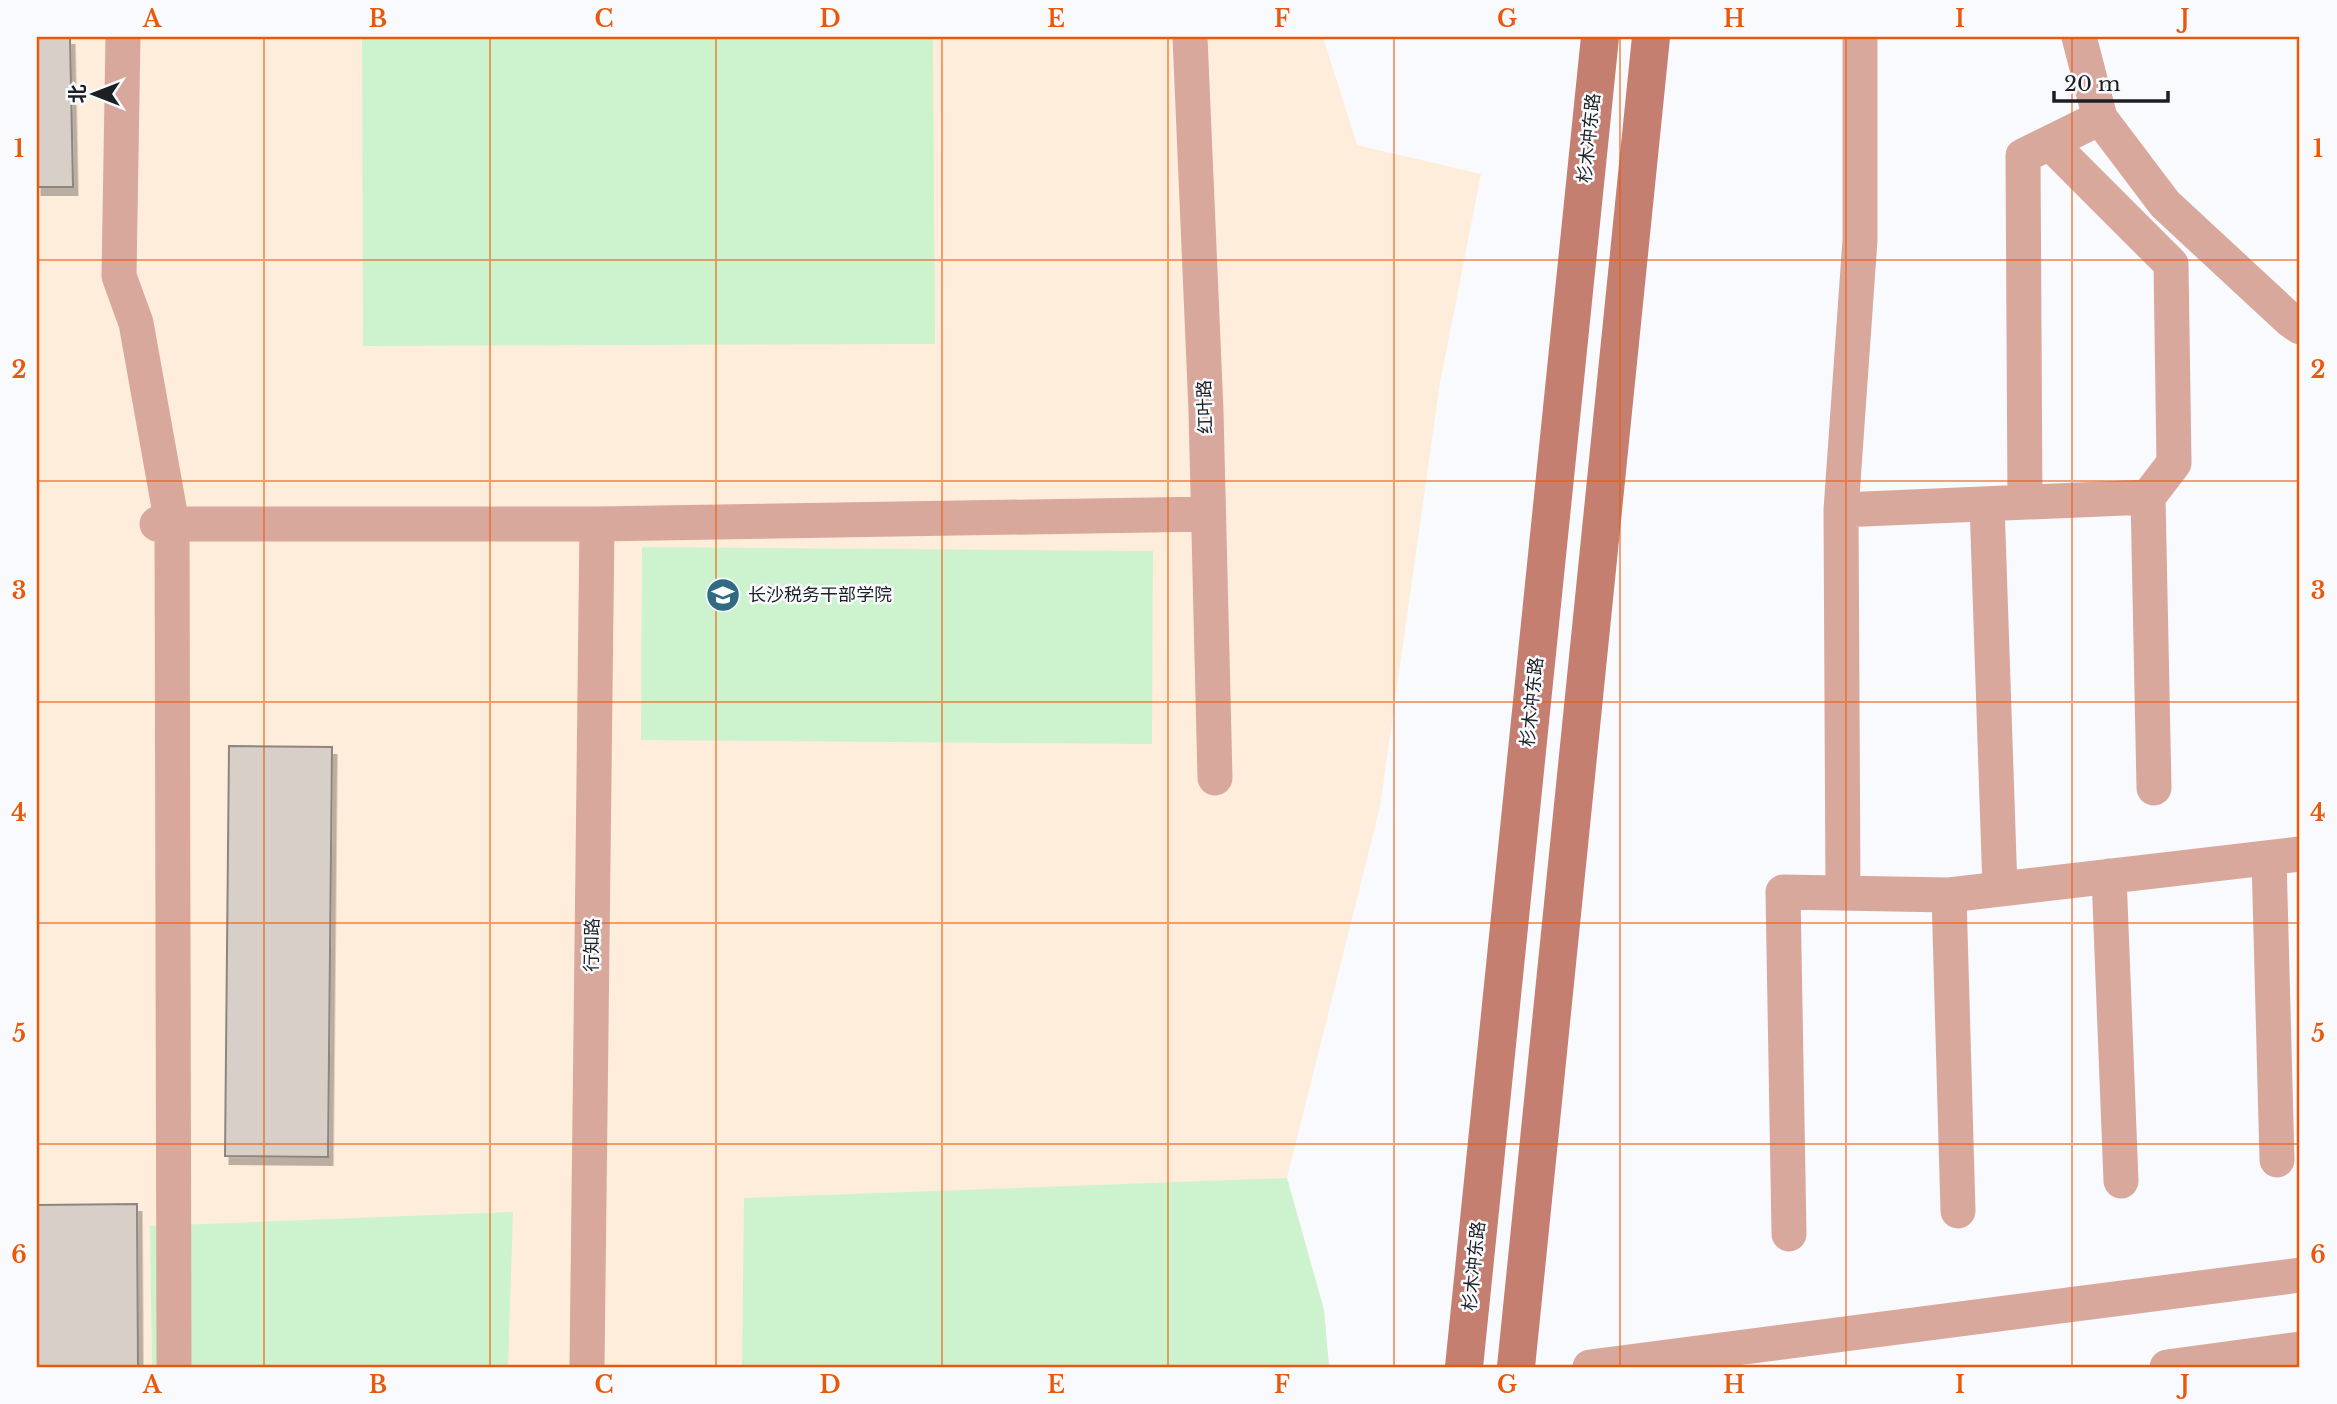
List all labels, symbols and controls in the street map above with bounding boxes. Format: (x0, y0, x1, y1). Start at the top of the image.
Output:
text: A (142, 5, 163, 33)
text: B (369, 5, 387, 33)
text: C (595, 5, 613, 33)
text: D (819, 5, 841, 33)
text: E (1047, 5, 1065, 33)
text: F (1274, 5, 1290, 33)
text: G (1497, 5, 1517, 33)
text: H (1723, 5, 1745, 33)
text: I (1955, 5, 1965, 33)
text: J (2176, 5, 2190, 33)
north arrow (60, 60, 130, 130)
scale bar (2054, 60, 2167, 104)
text: 20 m (2064, 71, 2121, 97)
text: 北 (66, 84, 89, 104)
street label: 杉木冲东路 (1573, 92, 1605, 184)
text: 1 (14, 135, 24, 163)
text: 1 (2313, 135, 2323, 163)
text: 2 (12, 356, 26, 384)
text: 2 (2311, 356, 2325, 384)
street label: 红叶路 (1193, 380, 1217, 434)
school or university icon: 长沙税务干部学院 (704, 576, 742, 614)
text: 3 (12, 577, 26, 605)
text: 3 (2311, 577, 2325, 605)
place label: 长沙税务干部学院 (748, 584, 892, 606)
street label: 杉木冲东路 (1516, 656, 1548, 748)
text: 4 (11, 799, 27, 827)
text: 4 (2310, 799, 2326, 827)
street label: 行知路 (581, 918, 603, 972)
text: 5 (12, 1020, 26, 1048)
text: 5 (2311, 1020, 2325, 1048)
street label: 杉木冲东路 (1458, 1220, 1490, 1312)
text: 6 (11, 1241, 27, 1269)
text: 6 (2310, 1241, 2326, 1269)
text: A (142, 1371, 163, 1399)
text: B (369, 1371, 387, 1399)
text: C (595, 1371, 613, 1399)
text: D (819, 1371, 841, 1399)
text: E (1047, 1371, 1065, 1399)
text: F (1274, 1371, 1290, 1399)
text: G (1497, 1371, 1517, 1399)
text: H (1723, 1371, 1745, 1399)
text: I (1955, 1371, 1965, 1399)
text: J (2176, 1371, 2190, 1399)

